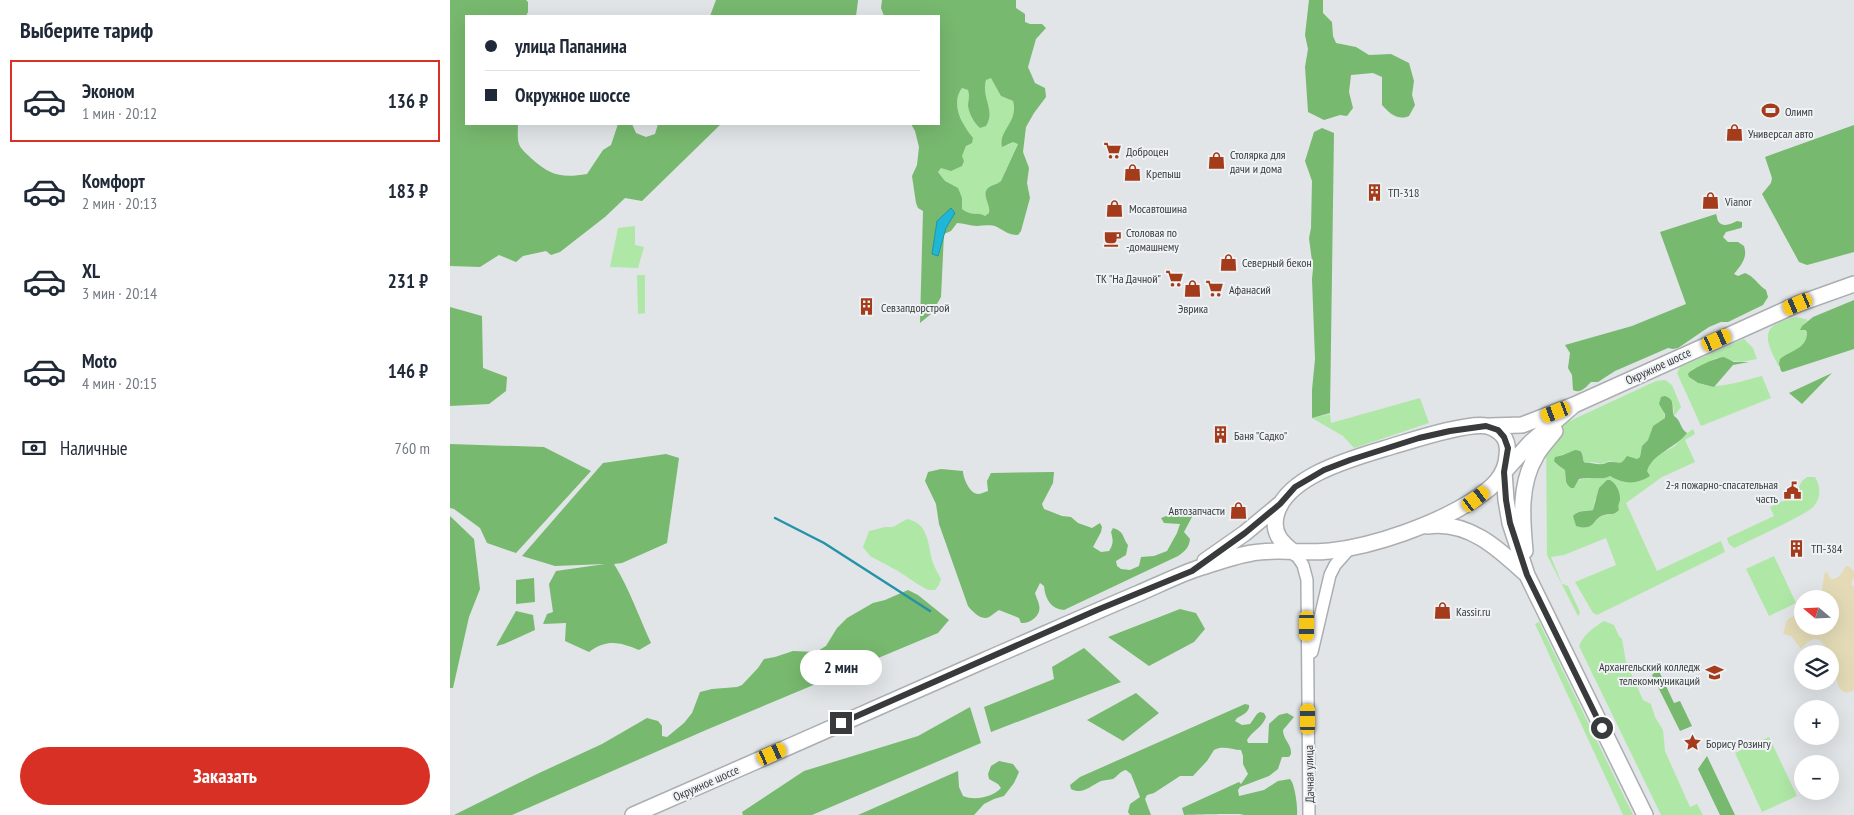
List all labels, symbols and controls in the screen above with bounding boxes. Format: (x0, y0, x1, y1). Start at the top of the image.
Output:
text: Выберите тариф (20, 16, 153, 44)
text: улица Папанина (515, 34, 627, 58)
icon: car (22, 79, 67, 124)
text: Эконом (82, 79, 135, 103)
text: Окружное шоссе (515, 83, 630, 107)
text: 136 ₽ (388, 89, 428, 113)
sports icon: Олимп (1761, 101, 1781, 121)
text: 1 мин · 20:12 (82, 103, 157, 123)
place label: Олимп (1785, 104, 1813, 119)
shop icon: Универсал авто (1724, 123, 1744, 143)
place label: Универсал авто (1748, 126, 1813, 141)
supermarket icon: Доброцен (1102, 141, 1122, 161)
place label: Доброцен (1126, 144, 1169, 159)
place label: Столярка для дачи и дома (1230, 147, 1286, 176)
shop icon: Столярка для дачи и дома (1206, 151, 1226, 171)
shop icon: Крепыш (1122, 163, 1142, 183)
place label: Крепыш (1146, 166, 1181, 181)
icon: car (22, 169, 67, 214)
text: Комфорт (82, 169, 145, 193)
text: 183 ₽ (388, 179, 428, 203)
building icon: ТП-318 (1364, 182, 1384, 202)
place label: ТП-318 (1388, 185, 1419, 200)
shop icon: Vianor (1701, 191, 1721, 211)
text: 2 мин · 20:13 (82, 193, 157, 213)
place label: Vianor (1724, 194, 1752, 209)
shop icon: Мосавтошина (1105, 198, 1125, 218)
place label: Мосавтошина (1129, 201, 1187, 216)
place label: Столовая по -домашнему (1126, 225, 1179, 254)
cafe icon: Столовая по -домашнему (1102, 229, 1122, 249)
shop icon: Северный бекон (1218, 252, 1238, 272)
place label: Северный бекон (1242, 255, 1312, 270)
icon: car (22, 259, 67, 304)
text: XL (82, 259, 100, 283)
supermarket icon: ТК "На Дачной" (1165, 268, 1185, 288)
text: 231 ₽ (388, 269, 428, 293)
place label: ТК "На Дачной" (1096, 271, 1161, 286)
shop icon: Эврика (1183, 279, 1203, 299)
supermarket icon: Афанасий (1205, 279, 1225, 299)
place label: Афанасий (1229, 282, 1271, 297)
text: 3 мин · 20:14 (82, 283, 157, 303)
car (1781, 291, 1814, 317)
building icon: Севзапдорстрой (857, 297, 877, 317)
place label: Севзапдорстрой (881, 300, 949, 315)
place label: Эврика (1178, 301, 1208, 316)
car (1700, 327, 1733, 353)
street label: Окружное шоссе (1623, 344, 1693, 388)
icon: car (22, 349, 67, 394)
text: Moto (82, 349, 117, 373)
text: 146 ₽ (388, 359, 428, 383)
text: 4 мин · 20:15 (82, 373, 157, 393)
car (1539, 400, 1572, 424)
building icon: Баня "Садко" (1210, 425, 1230, 445)
place label: Баня "Садко" (1234, 428, 1287, 443)
icon: cash (20, 434, 48, 462)
text: Наличные (60, 436, 128, 460)
text: 760 m (395, 438, 430, 458)
place label: 2-я пожарно-спасательная часть (1665, 477, 1778, 506)
public building icon: 2-я пожарно-спасательная часть (1782, 481, 1802, 501)
car (1459, 484, 1492, 514)
shop icon: Автозапчасти (1229, 500, 1249, 520)
place label: Автозапчасти (1169, 503, 1225, 518)
building icon: ТП-384 (1787, 538, 1807, 558)
place label: ТП-384 (1811, 541, 1843, 556)
north arrow (1794, 590, 1839, 635)
map controls (1794, 590, 1839, 800)
shop icon: Kassir.ru (1432, 601, 1452, 621)
place label: Kassir.ru (1456, 604, 1490, 619)
car (1299, 611, 1314, 641)
button: layers (1794, 645, 1839, 690)
callout: 2 мин (800, 650, 882, 686)
text: 2 мин (824, 657, 858, 677)
place label: Архангельский колледж телекоммуникаций (1599, 659, 1701, 688)
school or university icon: Архангельский колледж телекоммуникаций (1704, 663, 1724, 683)
button: + (1794, 700, 1839, 745)
car (1300, 704, 1315, 734)
route end (830, 712, 852, 734)
route start (1591, 717, 1613, 739)
place icon: Борису Розингу (1682, 733, 1702, 753)
place label: Борису Розингу (1706, 736, 1771, 751)
car (755, 741, 788, 767)
street label: Дачная улица (1301, 745, 1317, 803)
button: Заказать (20, 747, 430, 805)
button: − (1794, 755, 1839, 800)
street label: Окружное шоссе (671, 762, 741, 804)

